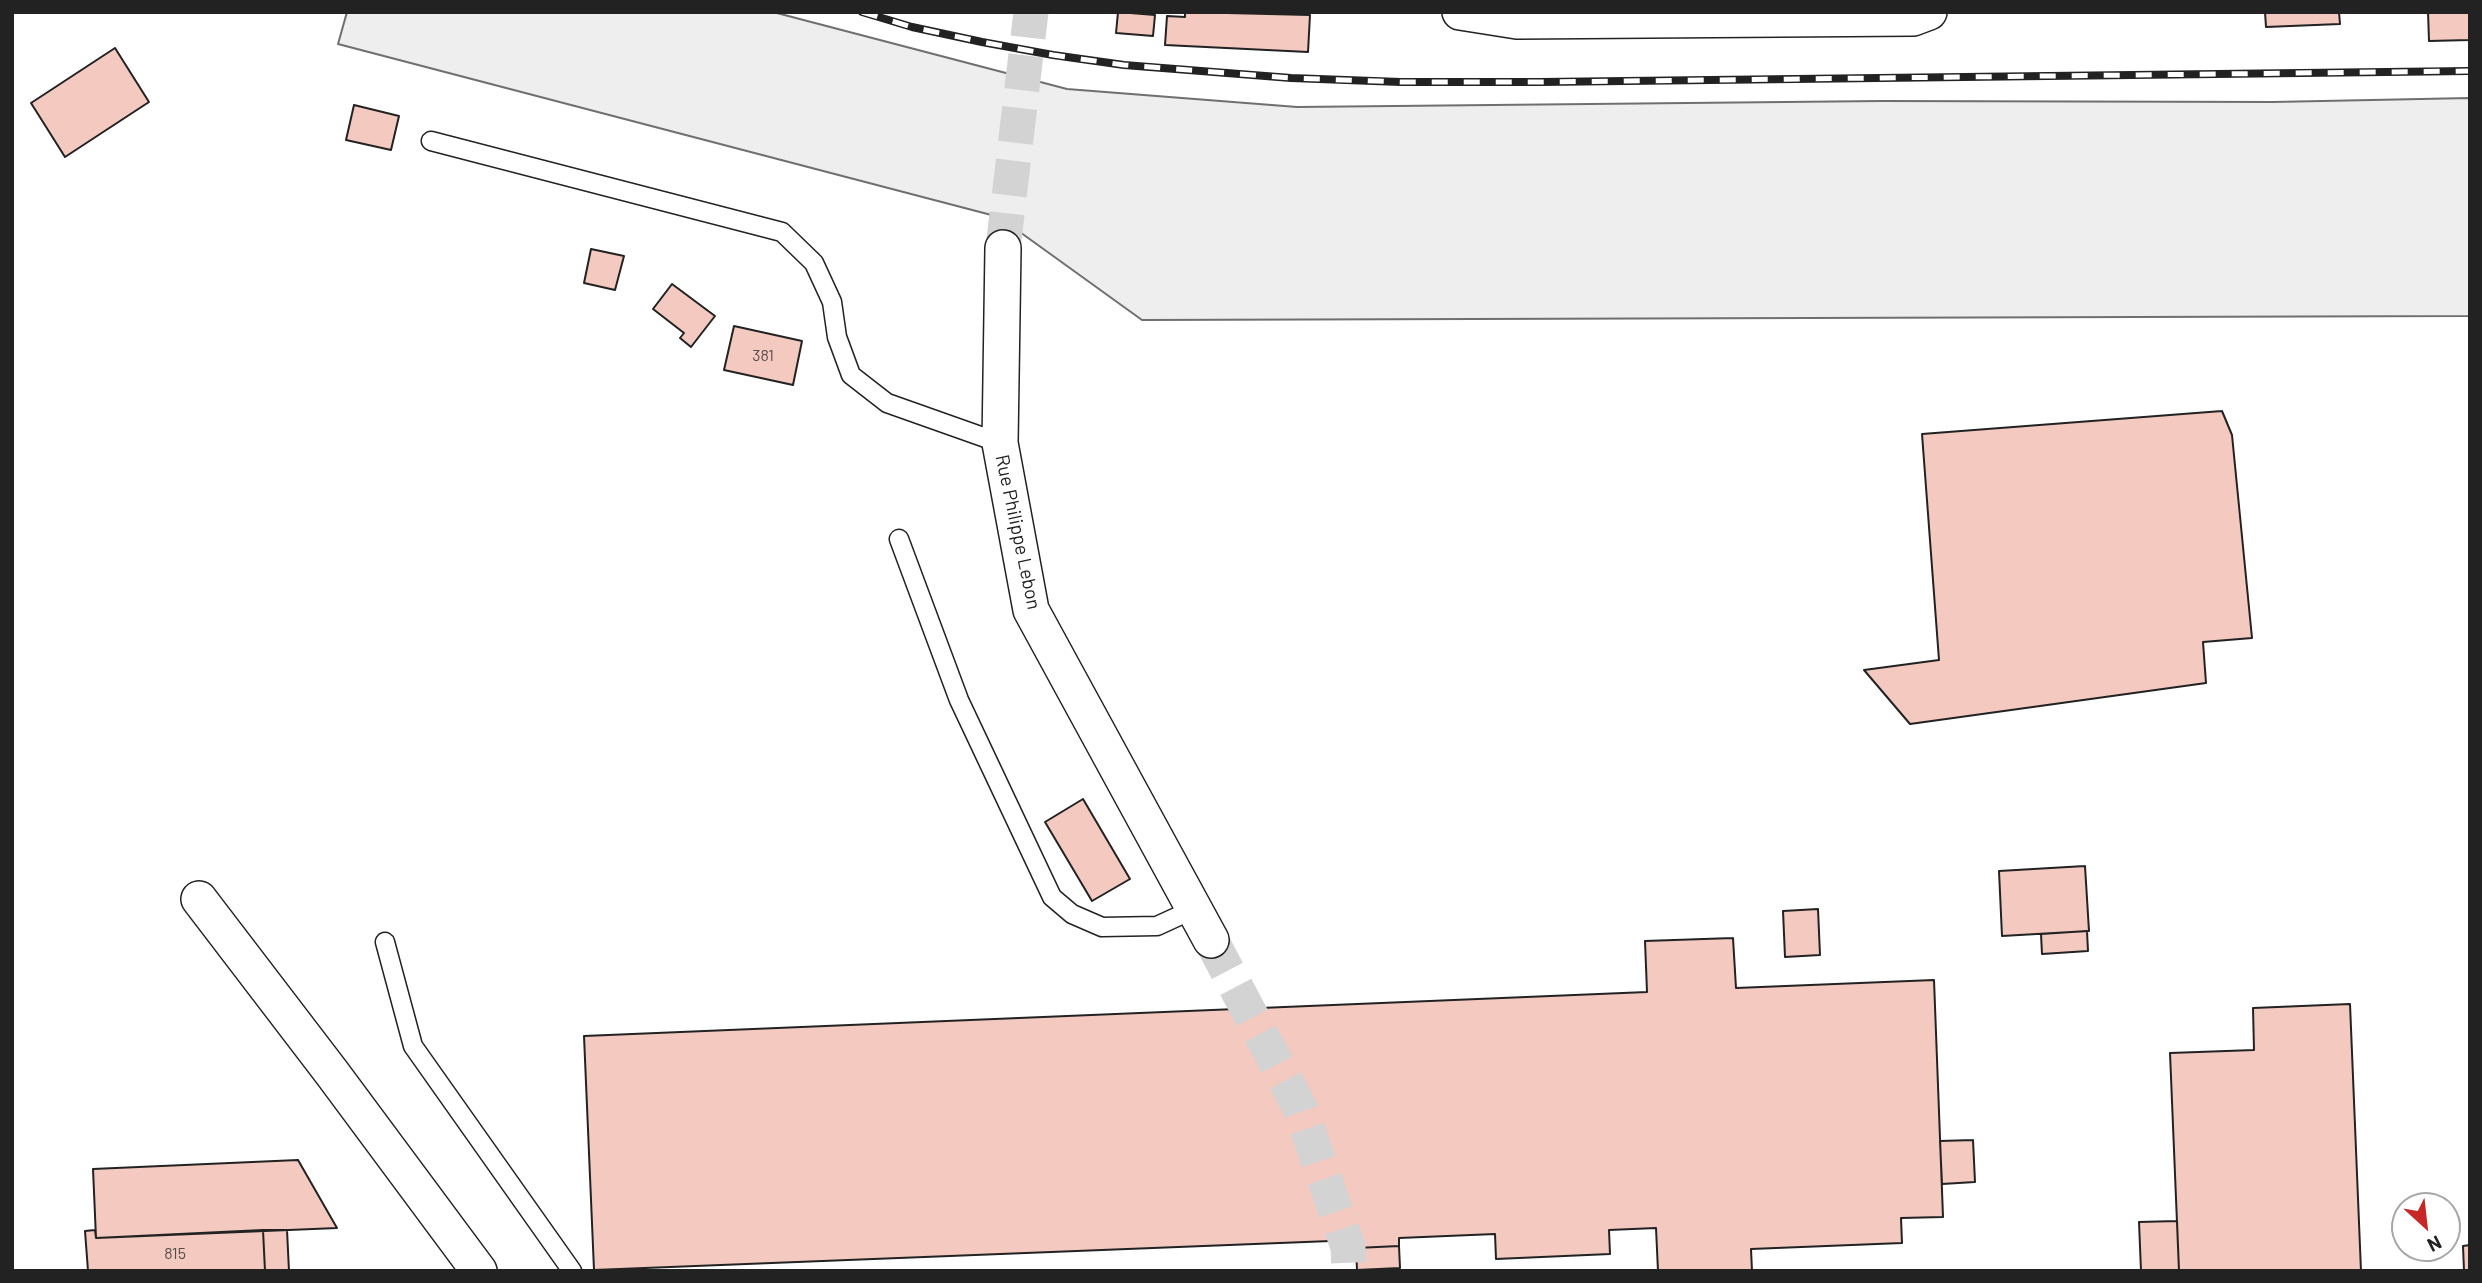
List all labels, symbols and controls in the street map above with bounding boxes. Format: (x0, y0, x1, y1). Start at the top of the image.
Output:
house number: 381 (752, 346, 774, 366)
street label: Rue Philippe Lebon (990, 452, 1046, 612)
north arrow (2391, 1192, 2461, 1262)
text: N (2424, 1231, 2446, 1257)
house number: 815 (164, 1244, 186, 1264)

